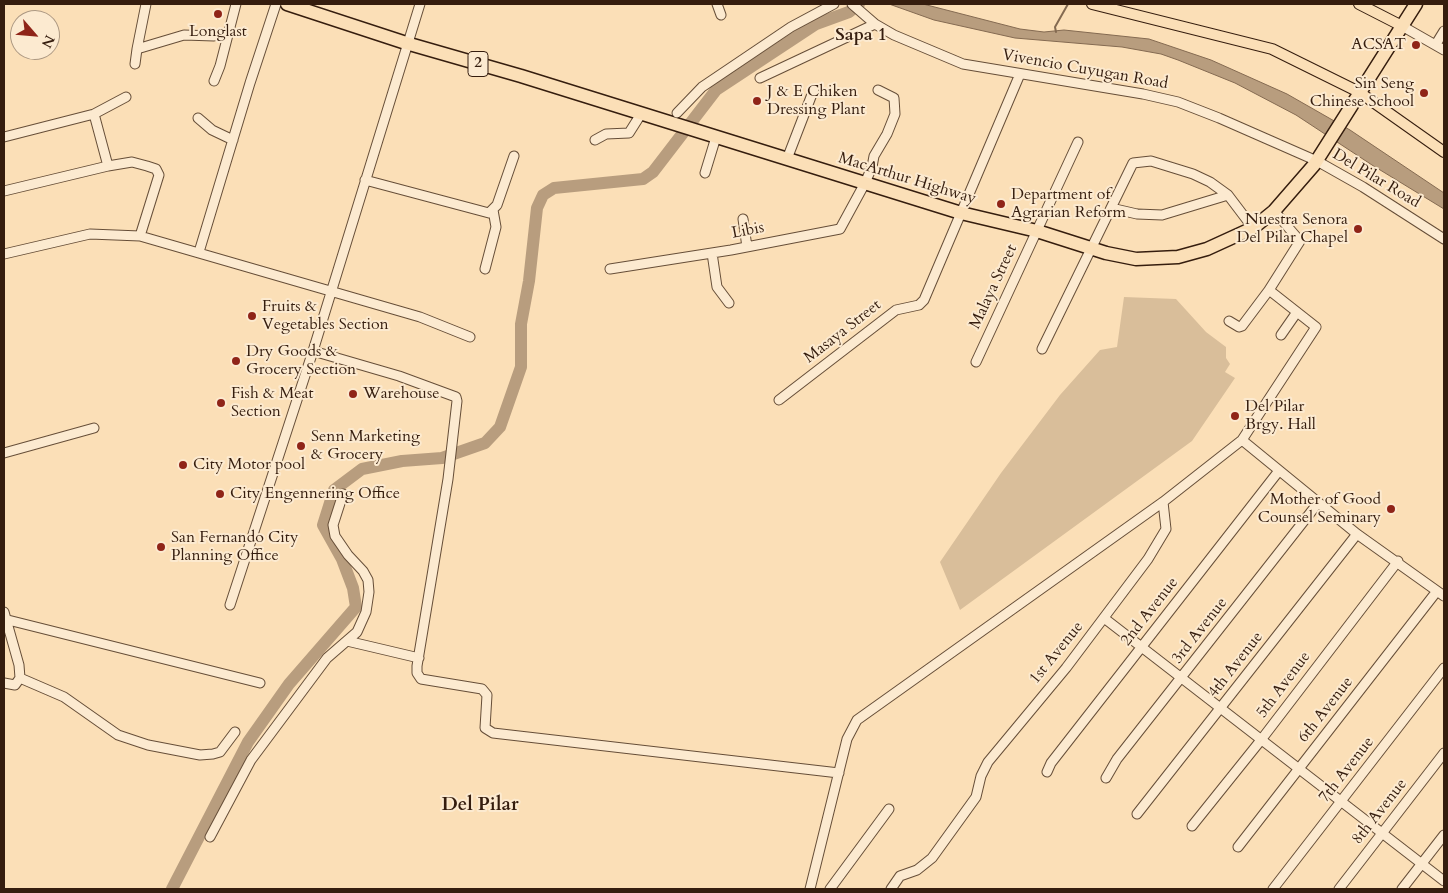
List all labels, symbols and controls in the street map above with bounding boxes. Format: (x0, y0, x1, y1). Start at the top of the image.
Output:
marker: Longlast (212, 8, 224, 20)
north arrow (10, 10, 60, 60)
place label: Longlast (189, 22, 247, 42)
district label: Sapa 1 (835, 25, 887, 47)
text: N (37, 32, 59, 51)
place label: ACSAT (1351, 35, 1406, 55)
marker: ACSAT (1410, 39, 1422, 51)
street label: Vivencio Cuyugan Road (1001, 46, 1169, 94)
road number: 2 (468, 52, 488, 76)
place label: Sin Seng Chinese School (1310, 74, 1414, 112)
place label: J & E Chiken Dressing Plant (767, 82, 865, 120)
marker: Sin Seng Chinese School (1418, 87, 1430, 99)
marker: J & E Chiken Dressing Plant (751, 95, 763, 107)
street label: Del Pilar Road (1329, 145, 1423, 213)
street label: MacArthur Highway (836, 149, 978, 209)
place label: Department of Agrarian Reform (1011, 185, 1126, 223)
marker: Department of Agrarian Reform (995, 198, 1007, 210)
place label: Nuestra Senora Del Pilar Chapel (1237, 210, 1348, 248)
street label: Libis (730, 218, 766, 244)
marker: Nuestra Senora Del Pilar Chapel (1352, 223, 1364, 235)
street label: Malaya Street (966, 242, 1022, 332)
street label: Masaya Street (801, 296, 885, 368)
place label: Fruits & Vegetables Section (262, 297, 389, 335)
marker: Fruits & Vegetables Section (246, 310, 258, 322)
place label: Dry Goods & Grocery Section (246, 342, 356, 380)
marker: Dry Goods & Grocery Section (230, 355, 242, 367)
place label: Fish & Meat Section (231, 384, 314, 422)
place label: Warehouse (363, 384, 440, 404)
marker: Warehouse (347, 388, 359, 400)
marker: Fish & Meat Section (215, 397, 227, 409)
place label: Del Pilar Brgy. Hall (1245, 397, 1316, 435)
marker: Del Pilar Brgy. Hall (1229, 410, 1241, 422)
place label: Senn Marketing & Grocery (311, 427, 420, 465)
marker: Senn Marketing & Grocery (295, 440, 307, 452)
place label: City Motor pool (193, 455, 305, 475)
marker: City Motor pool (177, 459, 189, 471)
place label: City Engennering Office (230, 484, 400, 504)
marker: City Engennering Office (214, 488, 226, 500)
place label: Mother of Good Counsel Seminary (1258, 490, 1381, 528)
marker: Mother of Good Counsel Seminary (1385, 503, 1397, 515)
place label: San Fernando City Planning Office (171, 528, 298, 566)
marker: San Fernando City Planning Office (155, 541, 167, 553)
street label: 2nd Avenue (1117, 574, 1183, 650)
street label: 3rd Avenue (1168, 594, 1232, 668)
street label: 1st Avenue (1026, 618, 1088, 688)
street label: 4th Avenue (1204, 628, 1268, 702)
street label: 5th Avenue (1253, 648, 1315, 722)
street label: 6th Avenue (1294, 673, 1358, 747)
street label: 7th Avenue (1315, 733, 1379, 807)
street label: 8th Avenue (1348, 775, 1412, 849)
district label: Del Pilar (441, 795, 519, 817)

